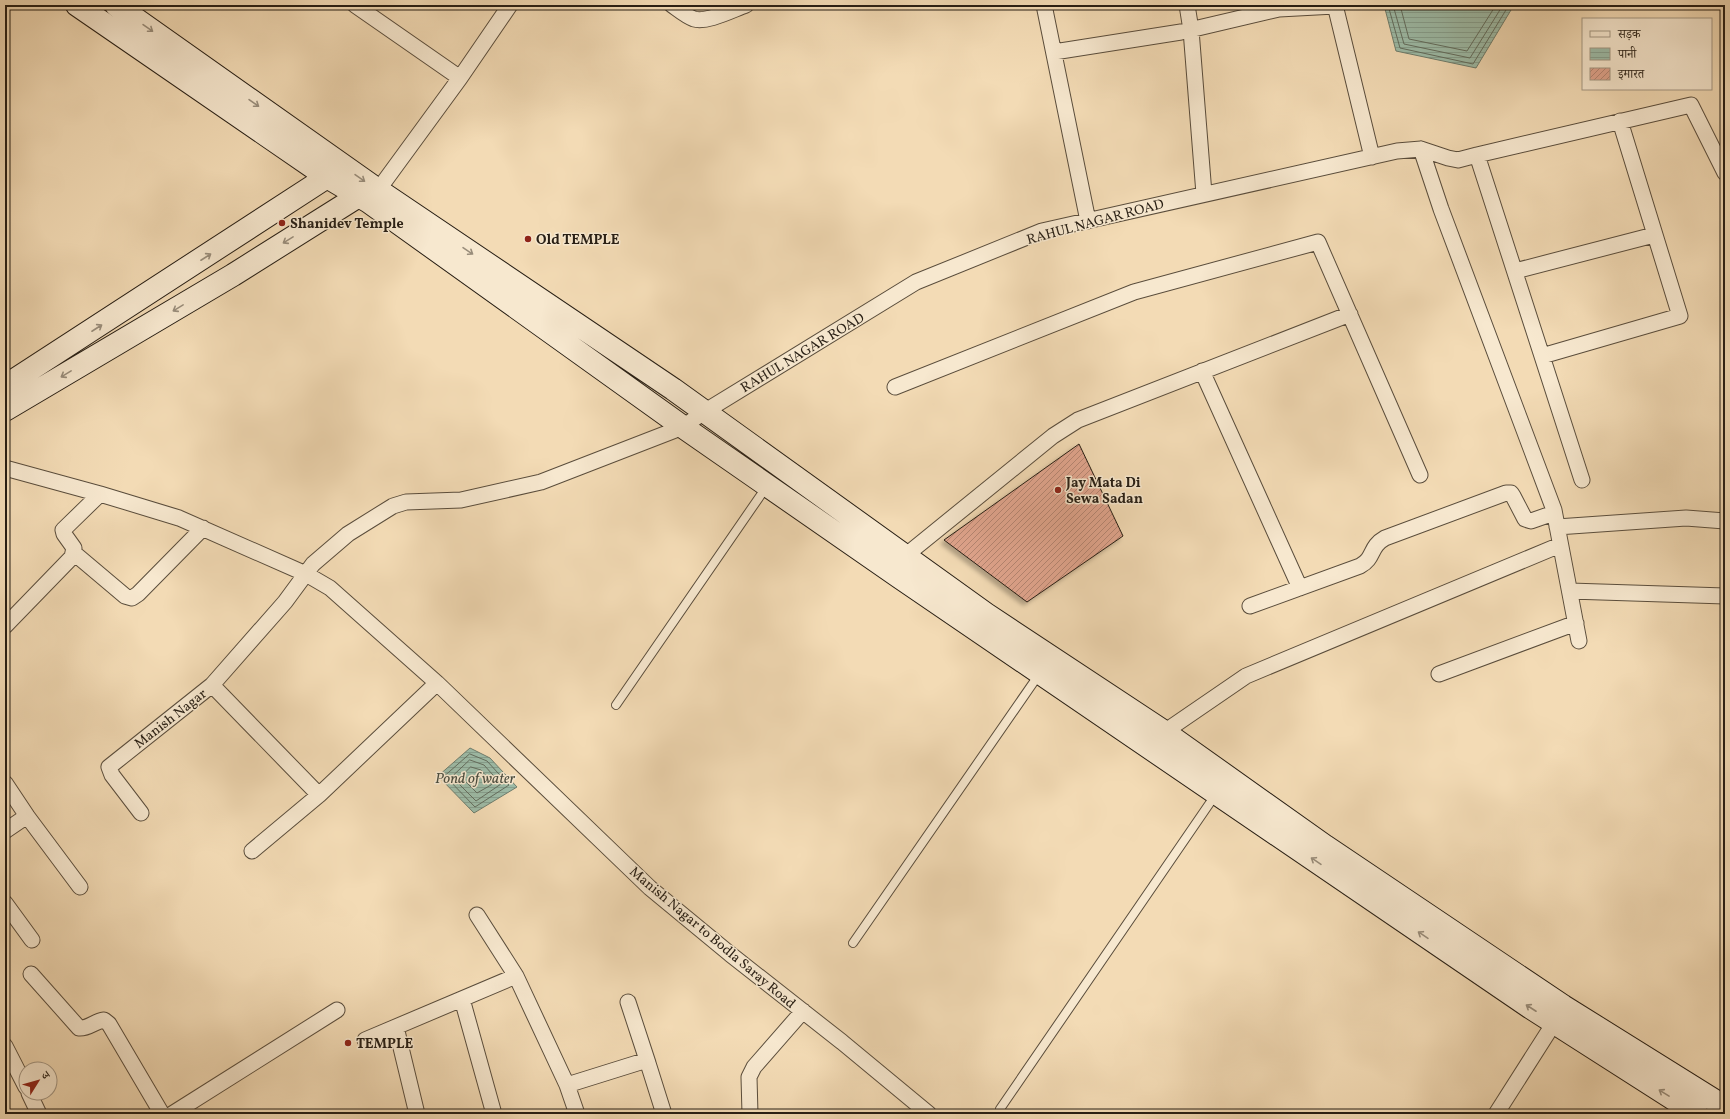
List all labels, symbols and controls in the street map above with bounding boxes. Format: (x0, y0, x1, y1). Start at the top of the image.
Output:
legend (1582, 18, 1712, 90)
one-way arrow (142, 24, 153, 32)
text: सड़क (1617, 27, 1642, 43)
text: पानी (1617, 46, 1637, 63)
text: इमारत (1617, 67, 1645, 83)
one-way arrow (248, 99, 259, 107)
one-way arrow (354, 174, 365, 182)
street label: RAHUL NAGAR ROAD (1025, 195, 1166, 250)
place label: Shanidev Temple (290, 215, 404, 234)
marker: Shanidev Temple (277, 218, 287, 228)
place label: Old TEMPLE (536, 231, 620, 250)
marker: Old TEMPLE (523, 234, 533, 244)
one-way arrow (283, 235, 294, 244)
one-way arrow (462, 247, 473, 255)
one-way arrow (200, 253, 211, 261)
one-way arrow (172, 304, 184, 312)
street label: RAHUL NAGAR ROAD (737, 309, 868, 398)
one-way arrow (91, 323, 103, 331)
one-way arrow (61, 370, 72, 378)
place label: Jay Mata Di Sewa Sadan (1065, 474, 1143, 509)
marker: Jay Mata Di Sewa Sadan (1053, 485, 1063, 495)
street label: Manish Nagar (131, 685, 211, 753)
water label: Pond of water (435, 769, 515, 790)
one-way arrow (1311, 857, 1322, 865)
street label: Manish Nagar to Bodla Saray Road (625, 863, 799, 1013)
one-way arrow (1418, 931, 1429, 939)
one-way arrow (1526, 1004, 1537, 1012)
place label: TEMPLE (356, 1035, 413, 1054)
marker: TEMPLE (343, 1038, 353, 1048)
north arrow (18, 1061, 58, 1101)
text: उ (37, 1068, 53, 1084)
one-way arrow (1659, 1089, 1670, 1097)

